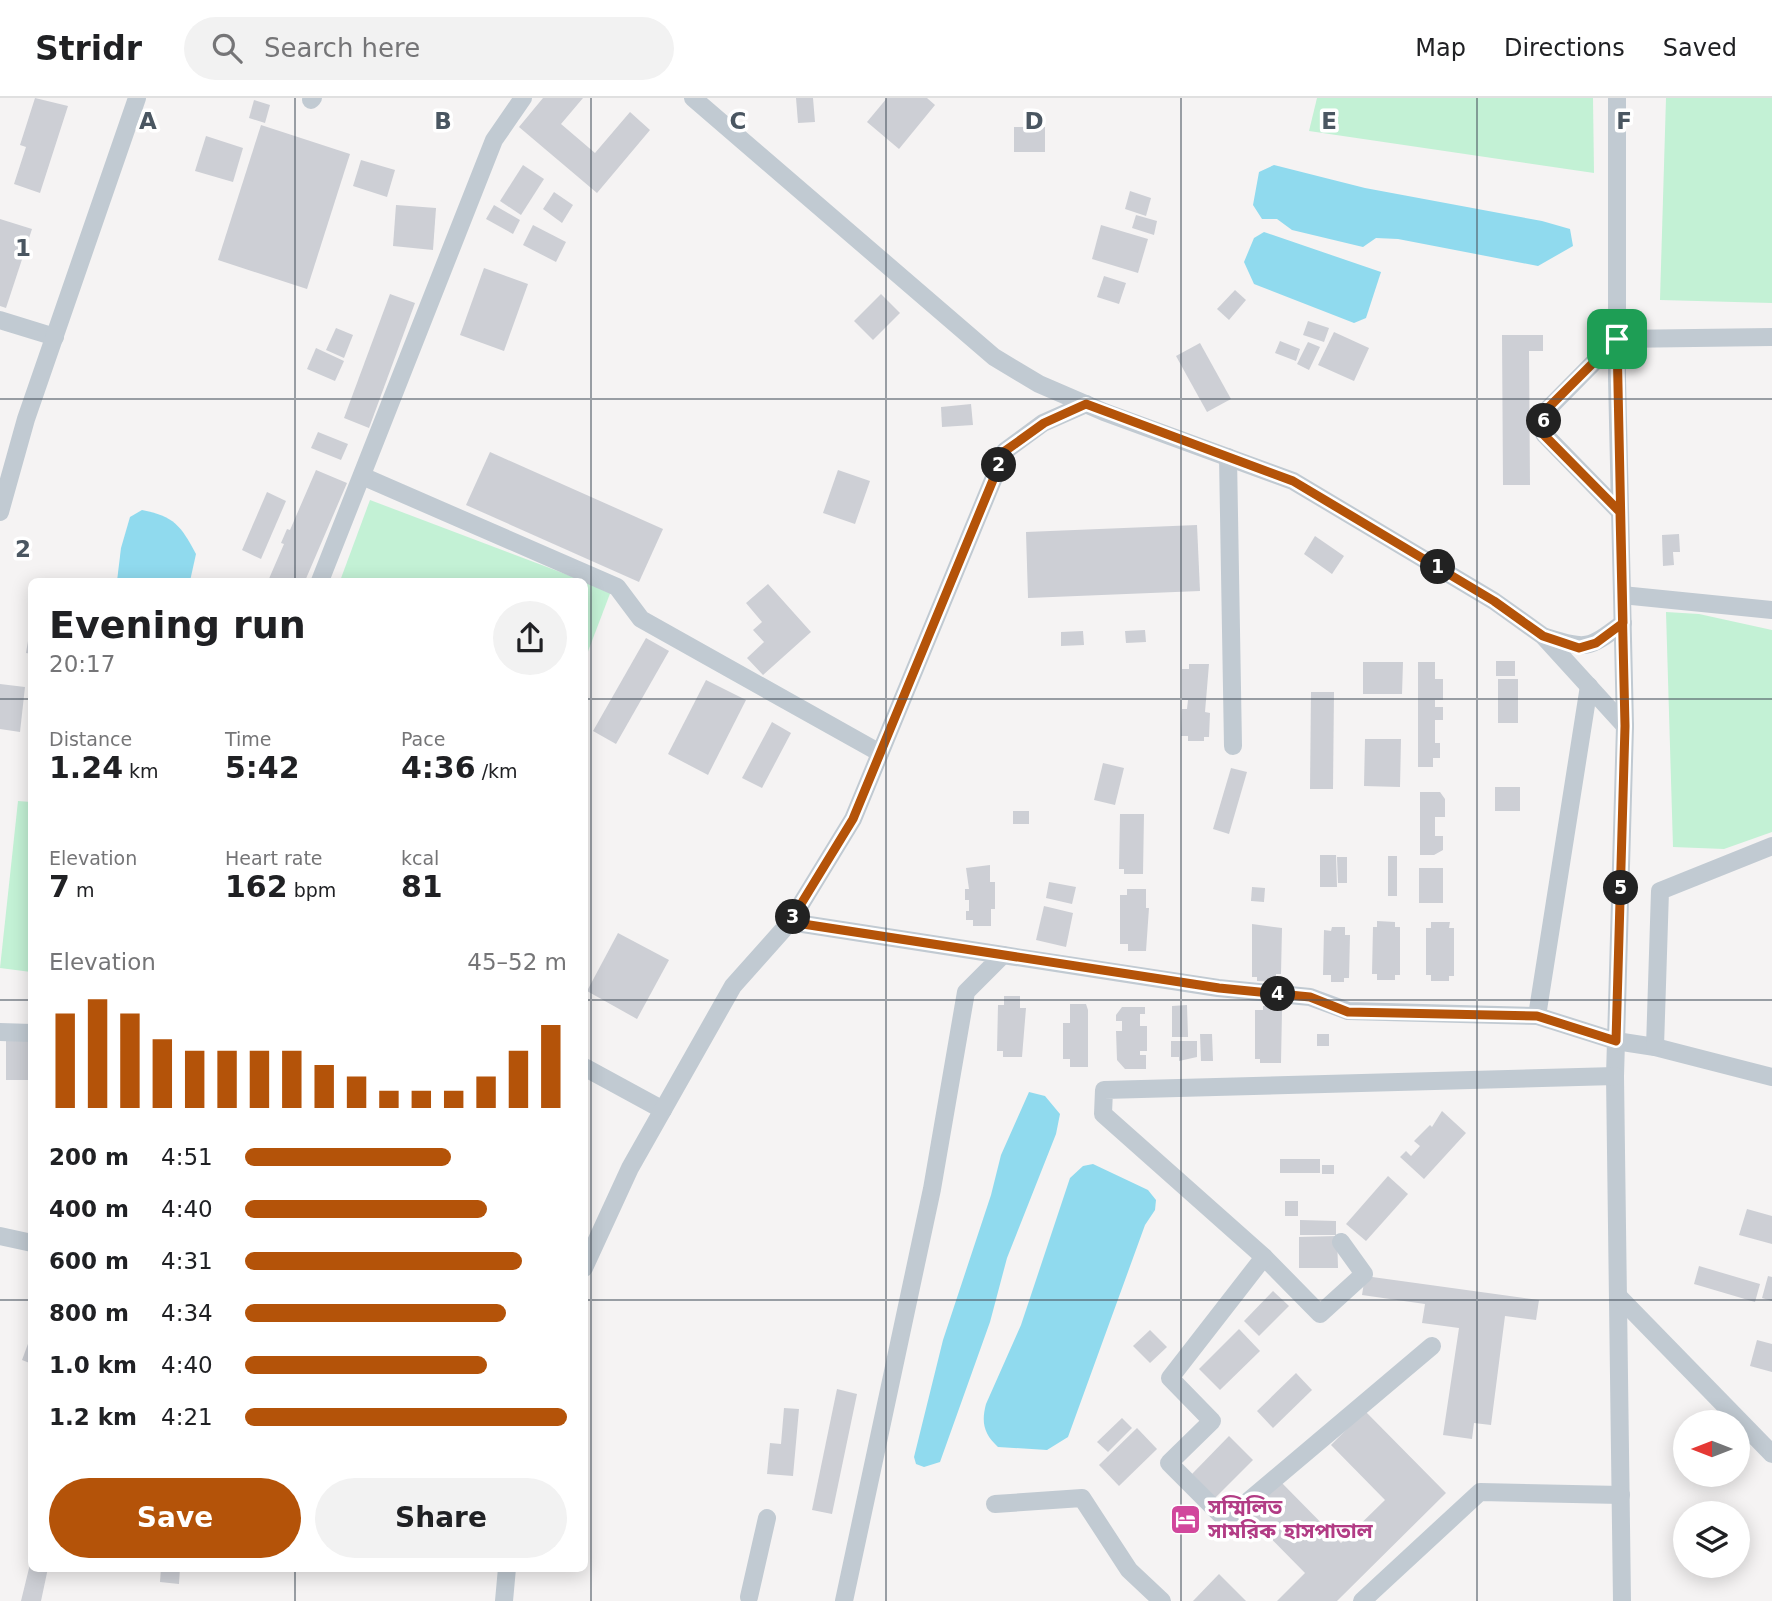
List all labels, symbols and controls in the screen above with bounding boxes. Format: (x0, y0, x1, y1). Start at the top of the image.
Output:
search box (184, 17, 674, 80)
text: Stridr (35, 29, 142, 68)
icon: search (208, 29, 246, 67)
text: Search here (264, 33, 420, 63)
text: Map (1415, 34, 1466, 62)
text: Directions (1504, 34, 1625, 62)
text: Saved (1663, 34, 1737, 62)
text: A (139, 108, 157, 134)
text: B (434, 108, 452, 134)
text: C (730, 108, 746, 134)
text: D (1024, 108, 1044, 134)
text: E (1321, 108, 1337, 134)
text: F (1616, 108, 1632, 134)
text: 1 (15, 235, 31, 261)
pin (1587, 309, 1647, 369)
icon: arrive (1598, 320, 1636, 358)
pin: 6 (1526, 404, 1562, 438)
text: 6 (1537, 409, 1550, 431)
pin: 2 (982, 448, 1016, 482)
text: 2 (992, 453, 1005, 475)
text: 2 (15, 536, 31, 562)
pin: 1 (1420, 550, 1456, 584)
text: 1 (1431, 555, 1444, 577)
button: share (493, 601, 567, 675)
text: Evening run (49, 603, 306, 647)
text: 20:17 (49, 651, 115, 677)
text: Distance (49, 728, 132, 750)
text: Time (225, 728, 272, 750)
text: Pace (401, 728, 445, 750)
text: 1.24 (49, 750, 123, 785)
text: 5:42 (225, 750, 300, 785)
text: 4:36 (401, 750, 476, 785)
text: km (123, 760, 159, 782)
text: /km (476, 760, 518, 782)
text: Elevation (49, 847, 137, 869)
text: Heart rate (225, 847, 323, 869)
text: kcal (401, 847, 439, 869)
text: 7 (49, 869, 70, 904)
text: 162 (225, 869, 288, 904)
text: 81 (401, 869, 443, 904)
pin: 5 (1604, 870, 1638, 906)
text: 5 (1614, 876, 1627, 898)
text: m (70, 879, 94, 901)
text: bpm (288, 879, 336, 901)
pin: 3 (776, 900, 810, 934)
text: 3 (786, 905, 799, 927)
text: Elevation (49, 949, 156, 975)
text: 45–52 m (467, 949, 567, 975)
pin: 4 (1260, 976, 1296, 1012)
text: 4 (1271, 982, 1284, 1004)
text: 200 m (49, 1144, 129, 1170)
text: 4:51 (161, 1144, 213, 1170)
text: 400 m (49, 1196, 129, 1222)
text: 4:40 (161, 1196, 213, 1222)
text: 600 m (49, 1248, 129, 1274)
text: 4:31 (161, 1248, 213, 1274)
text: 800 m (49, 1300, 129, 1326)
text: 4:34 (161, 1300, 213, 1326)
text: 1.0 km (49, 1352, 137, 1378)
text: 4:40 (161, 1352, 213, 1378)
text: 1.2 km (49, 1404, 137, 1430)
text: 4:21 (161, 1404, 213, 1430)
north arrow (1673, 1410, 1750, 1488)
map controls (1673, 1410, 1750, 1578)
button: Save (49, 1478, 301, 1558)
button: Share (315, 1478, 567, 1558)
place label: সম্মিলিত সামরিক হাসপাতাল (1207, 1495, 1374, 1543)
button: layers (1673, 1501, 1750, 1578)
hotel icon: সম্মিলিত সামরিক হাসপাতাল (1168, 1502, 1202, 1536)

